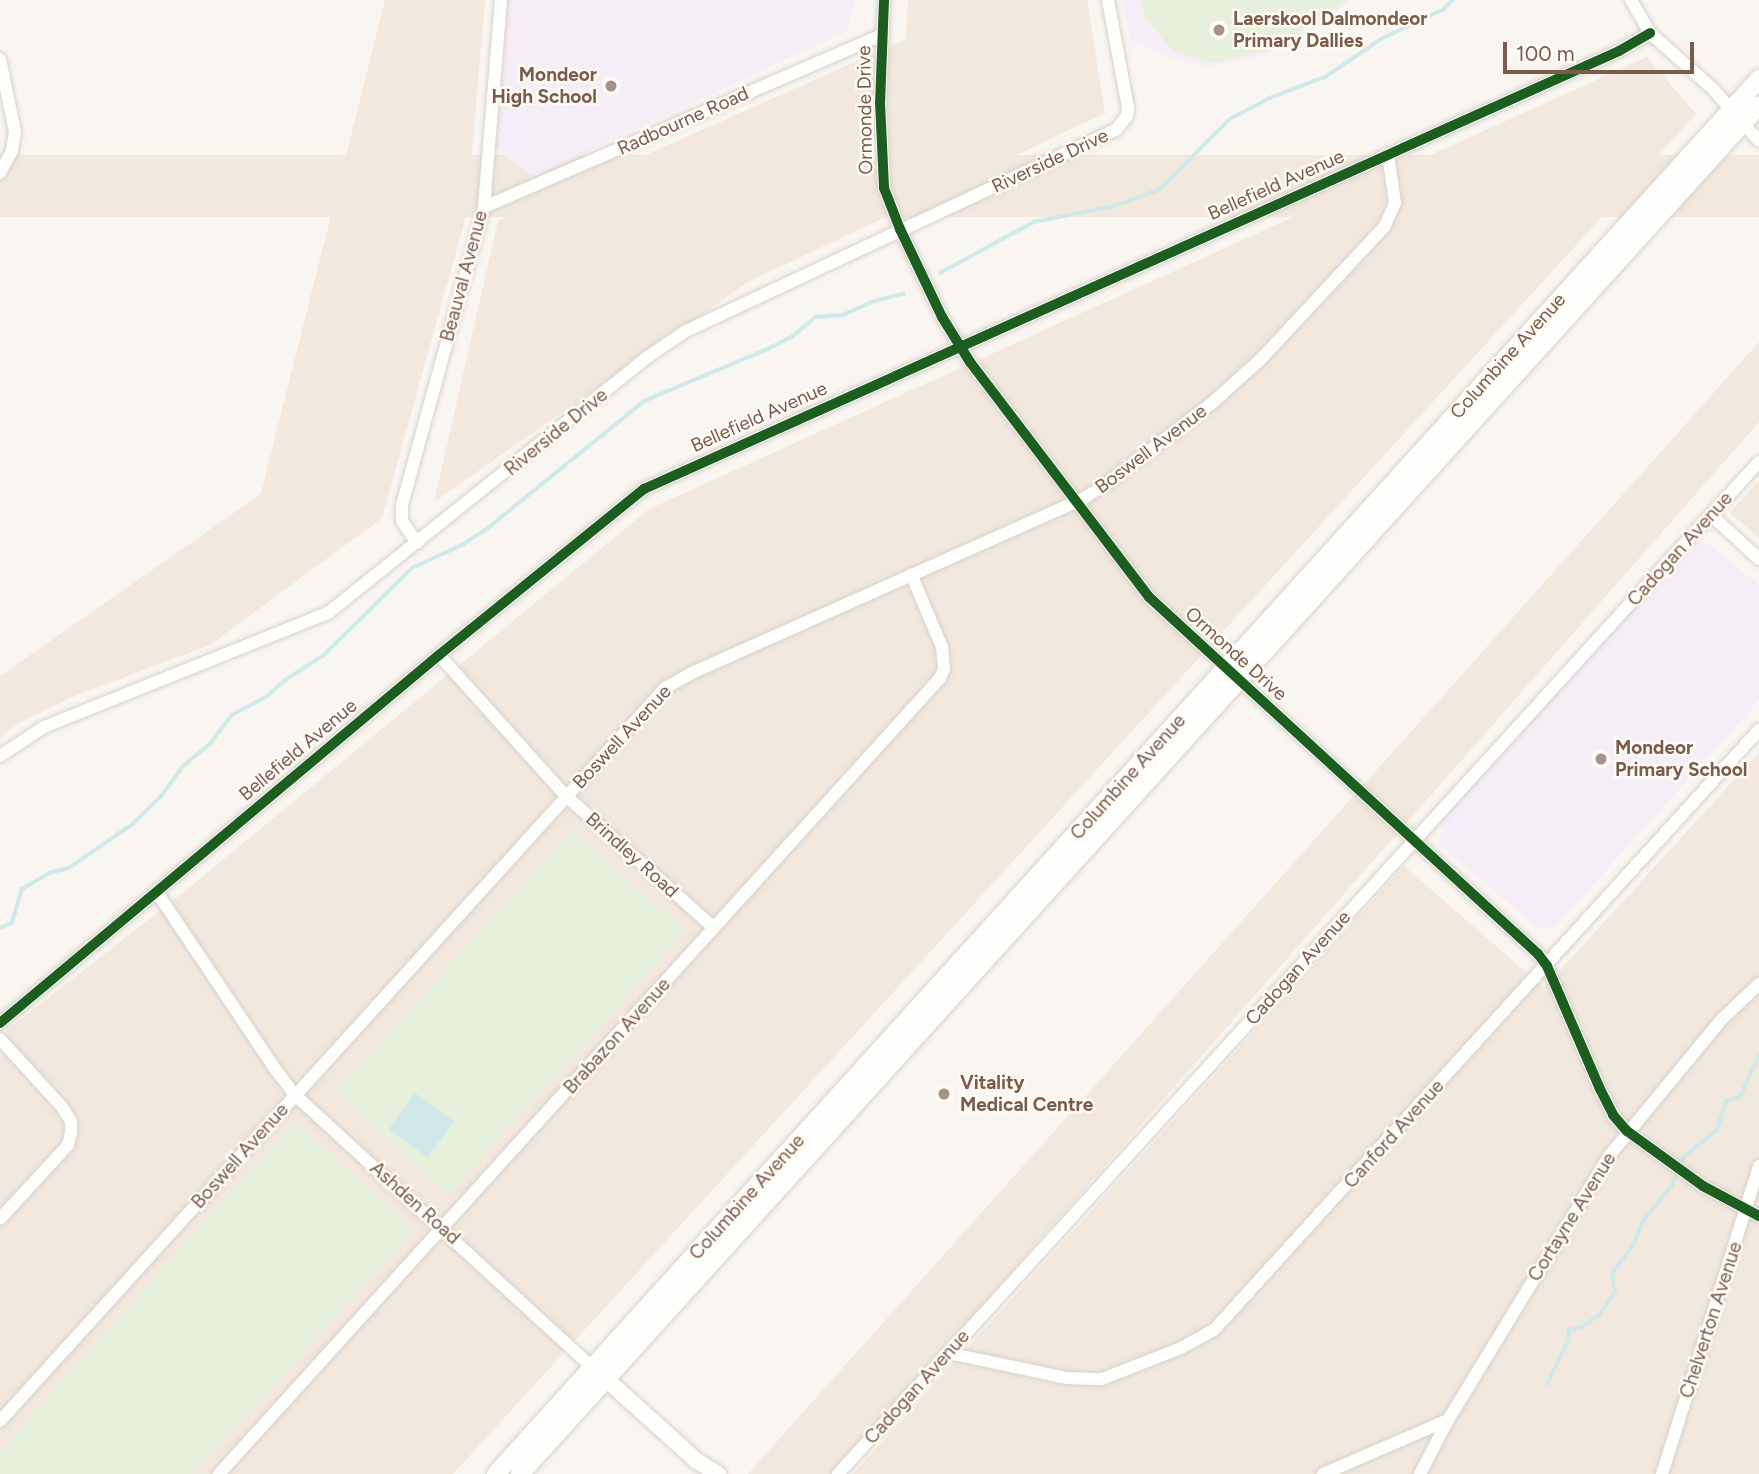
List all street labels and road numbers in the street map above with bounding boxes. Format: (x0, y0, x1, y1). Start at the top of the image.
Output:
street label: Ormonde Drive (852, 45, 878, 175)
street label: Radbourne Road (614, 82, 752, 160)
street label: Riverside Drive (988, 124, 1112, 198)
street label: Bellefield Avenue (1204, 145, 1348, 225)
street label: Beauval Avenue (436, 208, 492, 344)
street label: Columbine Avenue (1446, 288, 1570, 424)
street label: Bellefield Avenue (687, 377, 831, 457)
street label: Riverside Drive (500, 383, 612, 481)
street label: Boswell Avenue (1091, 400, 1211, 498)
street label: Cadogan Avenue (1623, 487, 1737, 611)
street label: Ormonde Drive (1180, 602, 1292, 706)
street label: Boswell Avenue (568, 680, 676, 794)
street label: Bellefield Avenue (234, 694, 362, 806)
street label: Columbine Avenue (1066, 709, 1190, 845)
street label: Brindley Road (581, 807, 683, 903)
street label: Cadogan Avenue (1241, 906, 1355, 1030)
street label: Brabazon Avenue (559, 973, 675, 1099)
street label: Canford Avenue (1339, 1075, 1449, 1193)
street label: Boswell Avenue (187, 1099, 293, 1213)
street label: Columbine Avenue (685, 1129, 809, 1265)
street label: Cortayne Avenue (1523, 1148, 1621, 1286)
street label: Ashden Road (365, 1157, 465, 1249)
street label: Chelverton Avenue (1675, 1239, 1747, 1401)
street label: Cadogan Avenue (860, 1325, 974, 1449)

